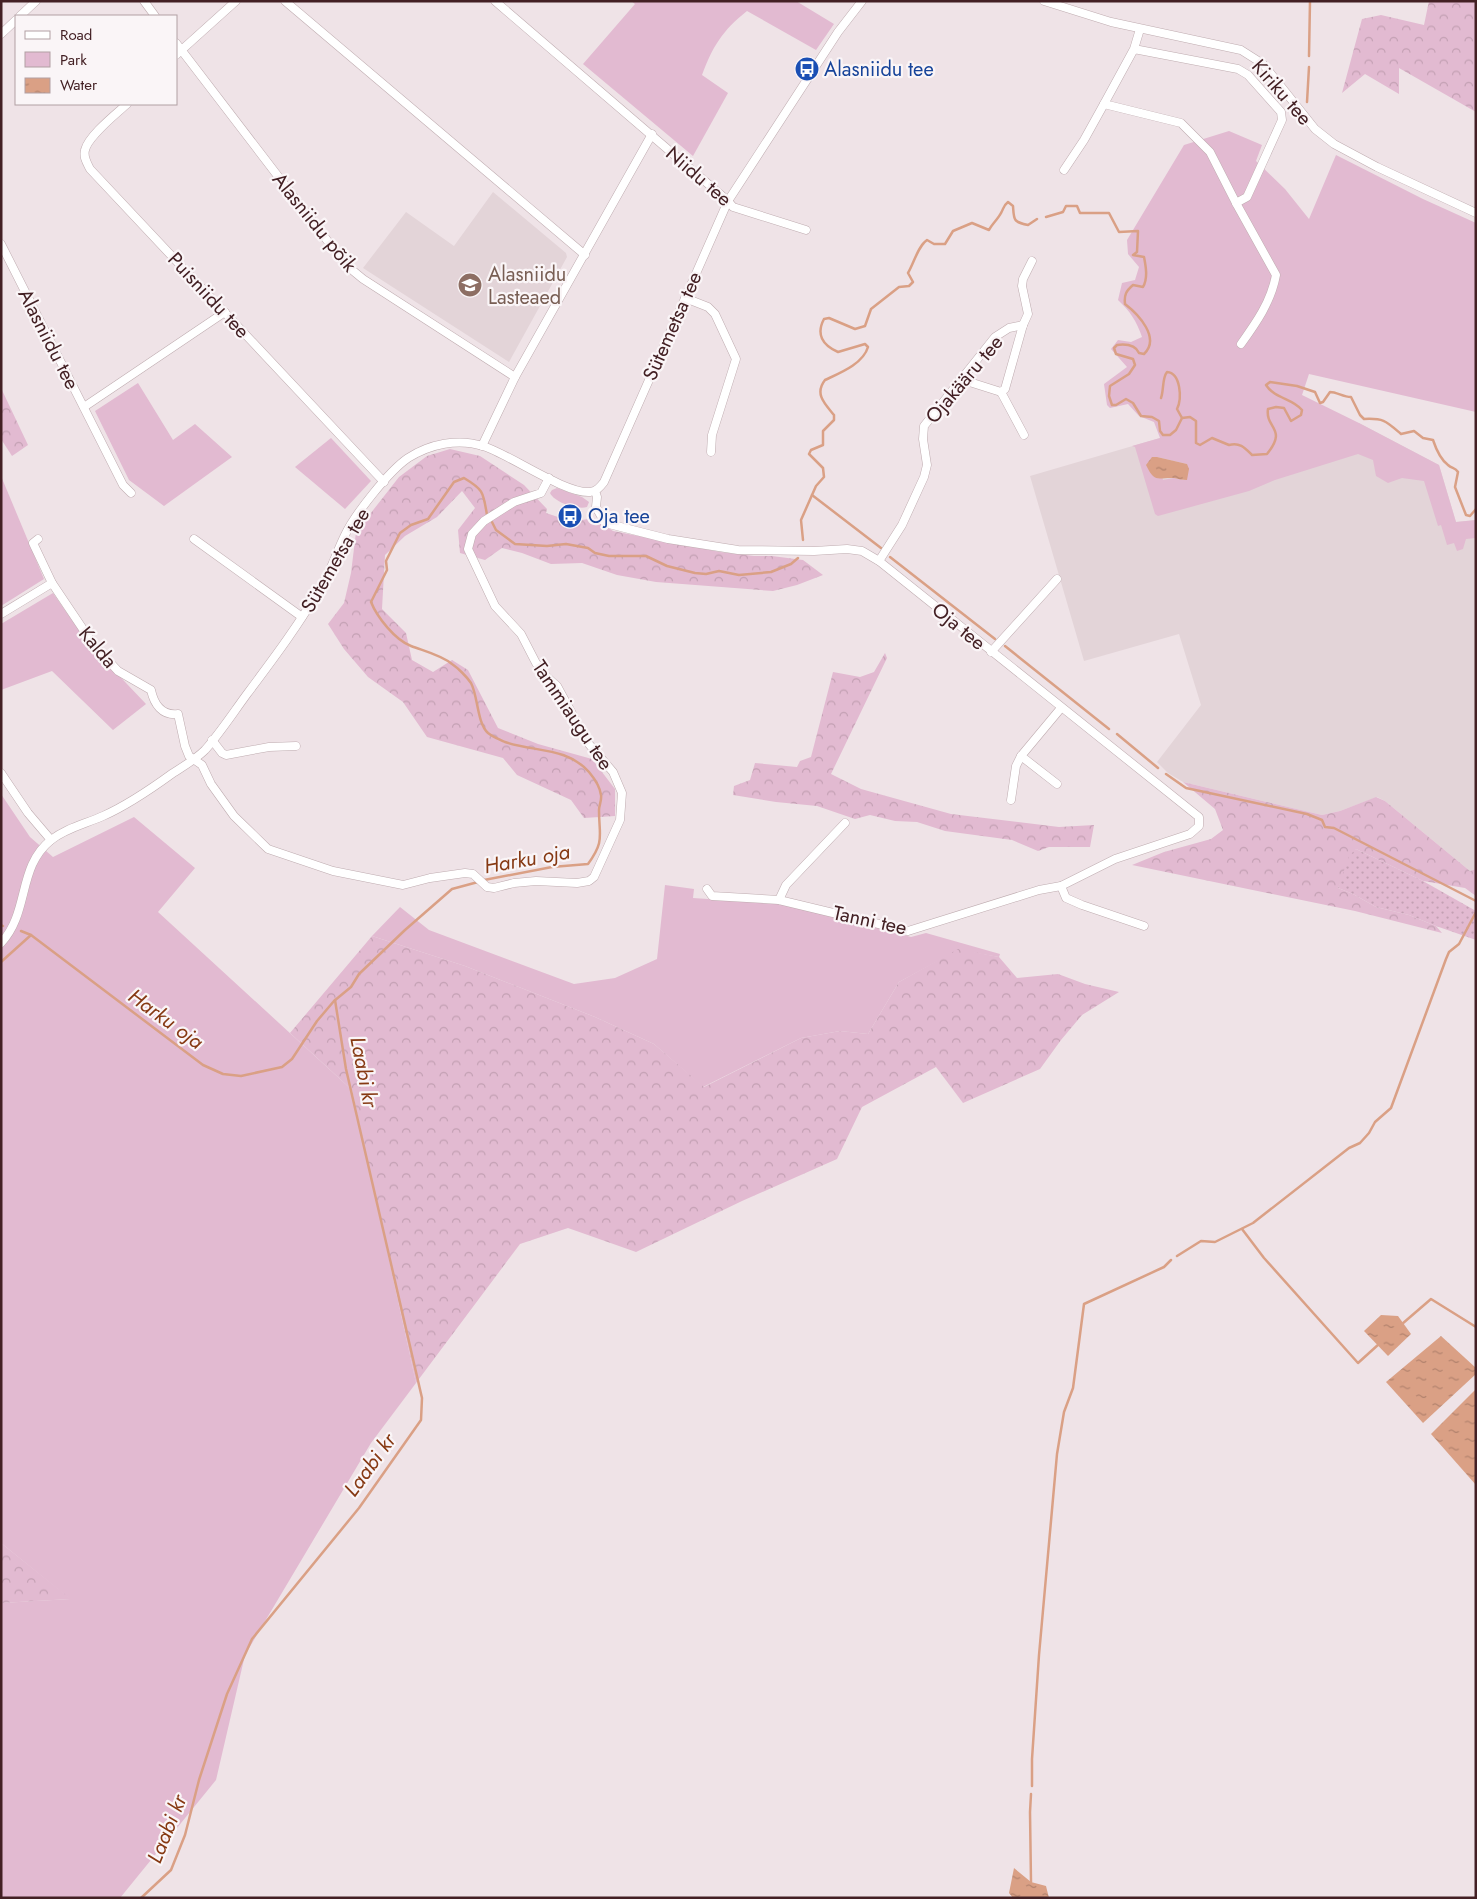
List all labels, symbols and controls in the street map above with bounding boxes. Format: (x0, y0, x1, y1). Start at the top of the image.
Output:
legend (15, 15, 178, 105)
text: Road (60, 24, 92, 46)
text: Park (60, 49, 87, 71)
street label: Kiriku tee (1245, 53, 1319, 132)
place label: Alasniidu tee (824, 55, 934, 84)
bus stop icon: Alasniidu tee (794, 56, 820, 82)
text: Water (60, 74, 98, 96)
street label: Niidu tee (659, 139, 738, 213)
street label: Alasniidu põik (265, 166, 364, 278)
street label: Puisniidu tee (161, 246, 256, 345)
place label: Alasniidu Lasteaed (488, 260, 566, 312)
street label: Sütemetsa tee (636, 267, 709, 385)
school or university icon: Alasniidu Lasteaed (457, 272, 483, 298)
street label: Alasniidu tee (11, 284, 86, 395)
street label: Ojakääru tee (919, 329, 1010, 430)
place label: Oja tee (588, 502, 650, 531)
street label: Sütemetsa tee (294, 503, 377, 618)
bus stop icon: Oja tee (557, 503, 583, 529)
street label: Oja tee (926, 596, 992, 657)
street label: Kalda (72, 620, 124, 674)
street label: Tammiaugu tee (525, 655, 620, 776)
water label: Harku oja (482, 837, 573, 881)
street label: Tanni tee (830, 899, 909, 942)
water label: Harku oja (122, 981, 210, 1057)
water label: Laabi kr (342, 1034, 386, 1111)
water label: Laabi kr (337, 1426, 404, 1503)
water label: Laabi kr (140, 1789, 195, 1868)

